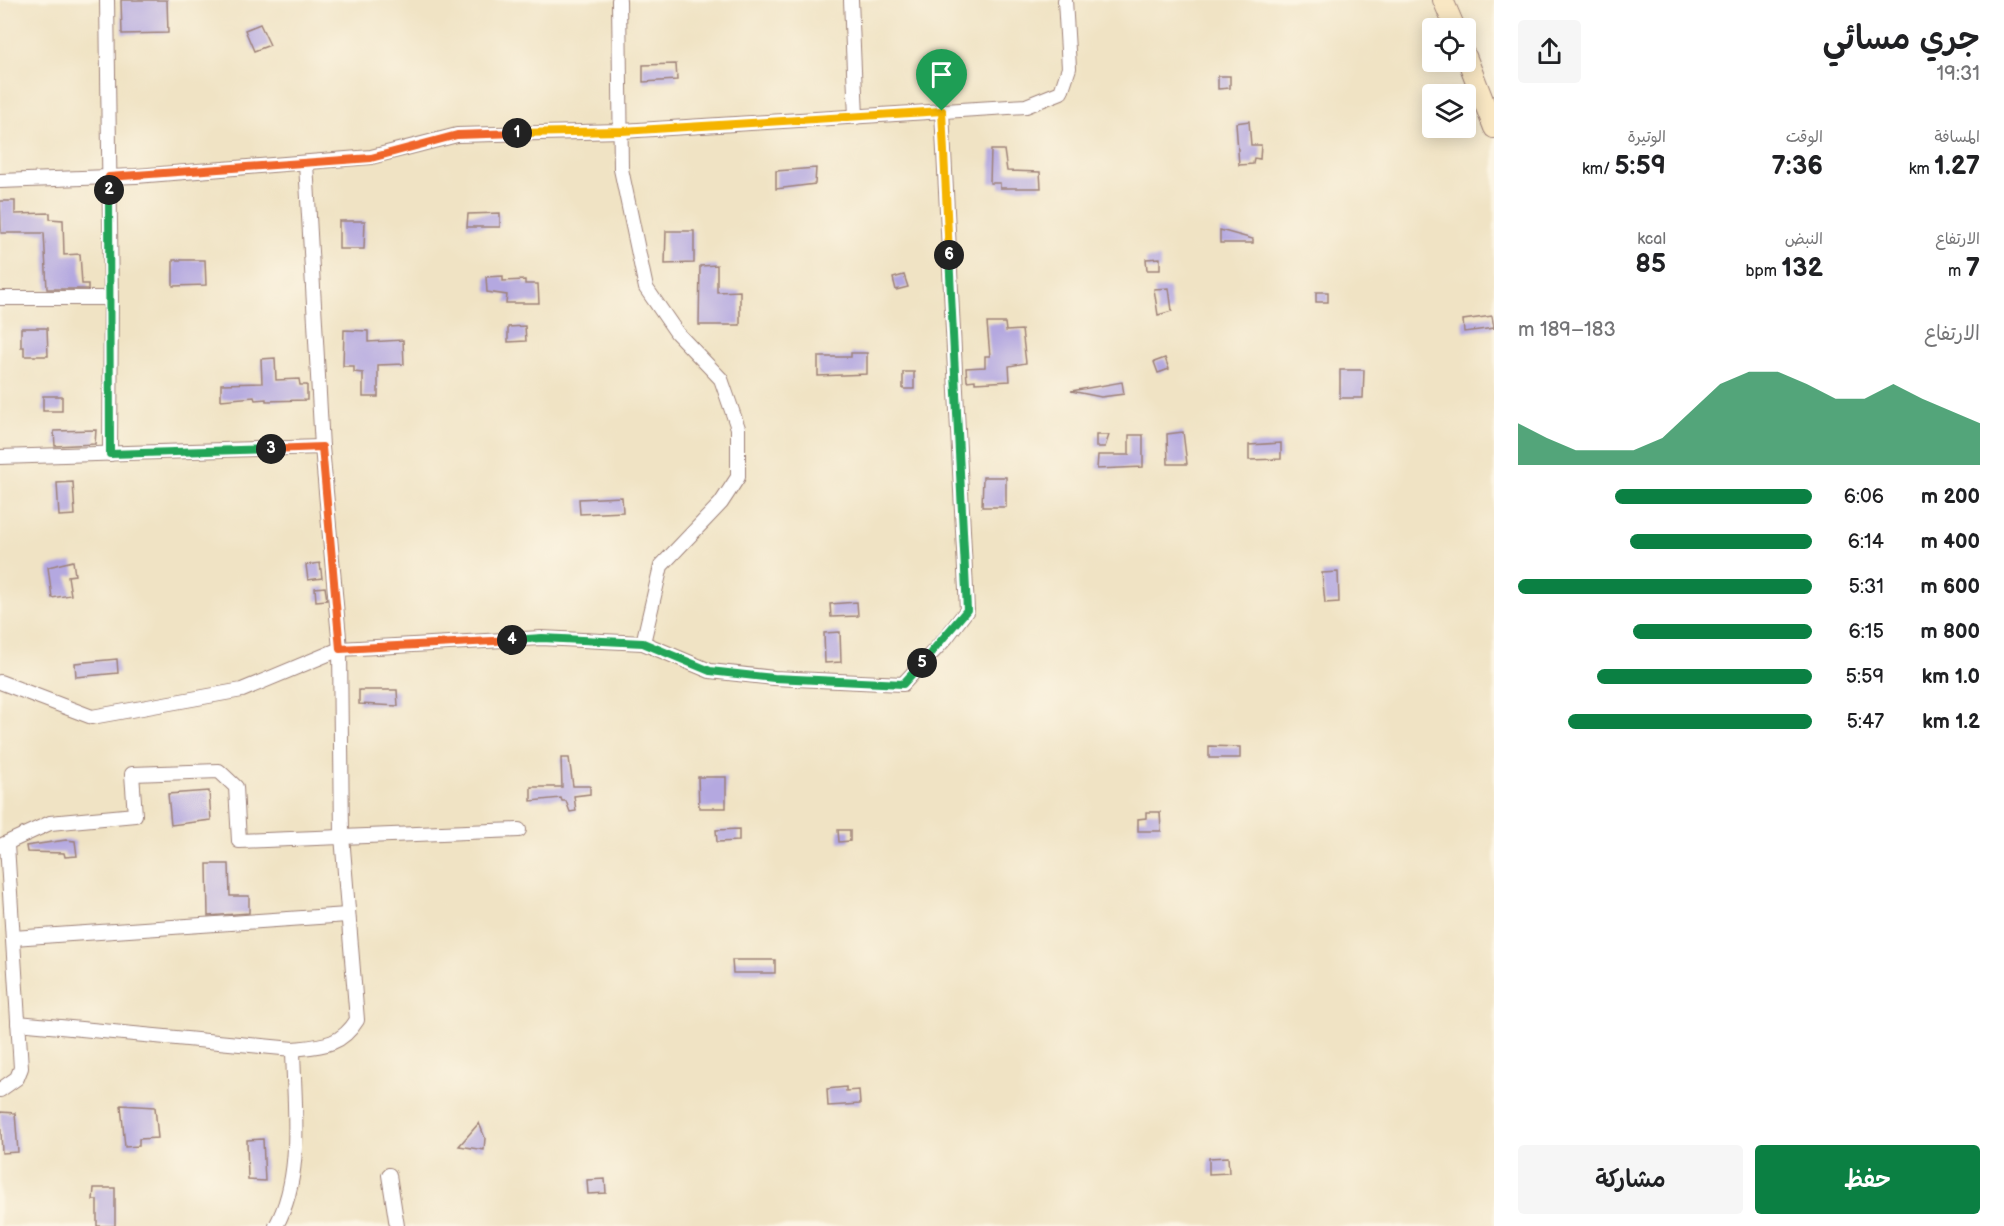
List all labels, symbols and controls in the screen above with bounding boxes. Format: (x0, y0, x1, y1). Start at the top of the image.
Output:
map controls (1422, 18, 1476, 138)
button: locate (1422, 18, 1476, 72)
text: جري مسائي (1822, 19, 1980, 59)
button: share (1518, 20, 1581, 83)
pin (916, 49, 967, 111)
icon: arrive (925, 58, 958, 91)
text: 19:31 (1937, 62, 1980, 86)
button: layers (1422, 84, 1476, 138)
pin: 1 (502, 118, 532, 148)
text: 1 (514, 123, 520, 142)
text: الوتيرة (1627, 128, 1666, 147)
text: الوقت (1786, 128, 1823, 147)
text: المسافة (1934, 128, 1980, 147)
text: 5:59 (1615, 151, 1666, 182)
text: 7:36 (1771, 151, 1823, 182)
text: 1.27 (1934, 151, 1980, 182)
text: /km (1582, 160, 1615, 179)
text: km (1909, 160, 1934, 179)
pin: 2 (94, 175, 124, 205)
text: 2 (104, 180, 114, 199)
text: kcal (1637, 230, 1666, 249)
text: النبض (1785, 230, 1823, 249)
text: الارتفاع (1935, 230, 1980, 249)
pin: 6 (934, 240, 964, 270)
text: 6 (944, 245, 954, 264)
text: 85 (1635, 249, 1666, 280)
text: 132 (1781, 253, 1823, 284)
text: 7 (1966, 253, 1980, 284)
text: bpm (1745, 262, 1781, 281)
text: m (1948, 262, 1966, 281)
text: 183–189 m (1518, 318, 1616, 342)
text: الارتفاع (1924, 322, 1980, 346)
pin: 3 (256, 434, 286, 464)
text: 3 (266, 439, 276, 458)
text: 6:06 (1844, 485, 1884, 509)
text: 200 m (1921, 485, 1980, 509)
text: 6:14 (1848, 530, 1884, 554)
text: 400 m (1921, 530, 1980, 554)
text: 5:31 (1848, 575, 1884, 599)
text: 600 m (1920, 575, 1980, 599)
text: 6:15 (1849, 620, 1884, 644)
text: 800 m (1921, 620, 1980, 644)
pin: 4 (497, 625, 527, 655)
text: 4 (507, 630, 517, 649)
pin: 5 (907, 648, 937, 678)
text: 5 (917, 653, 927, 672)
text: 5:59 (1845, 665, 1884, 689)
text: 1.0 km (1922, 665, 1980, 689)
text: 5:47 (1846, 710, 1884, 734)
text: 1.2 km (1922, 710, 1980, 734)
button: مشاركة (1518, 1145, 1743, 1214)
button: حفظ (1755, 1145, 1980, 1214)

